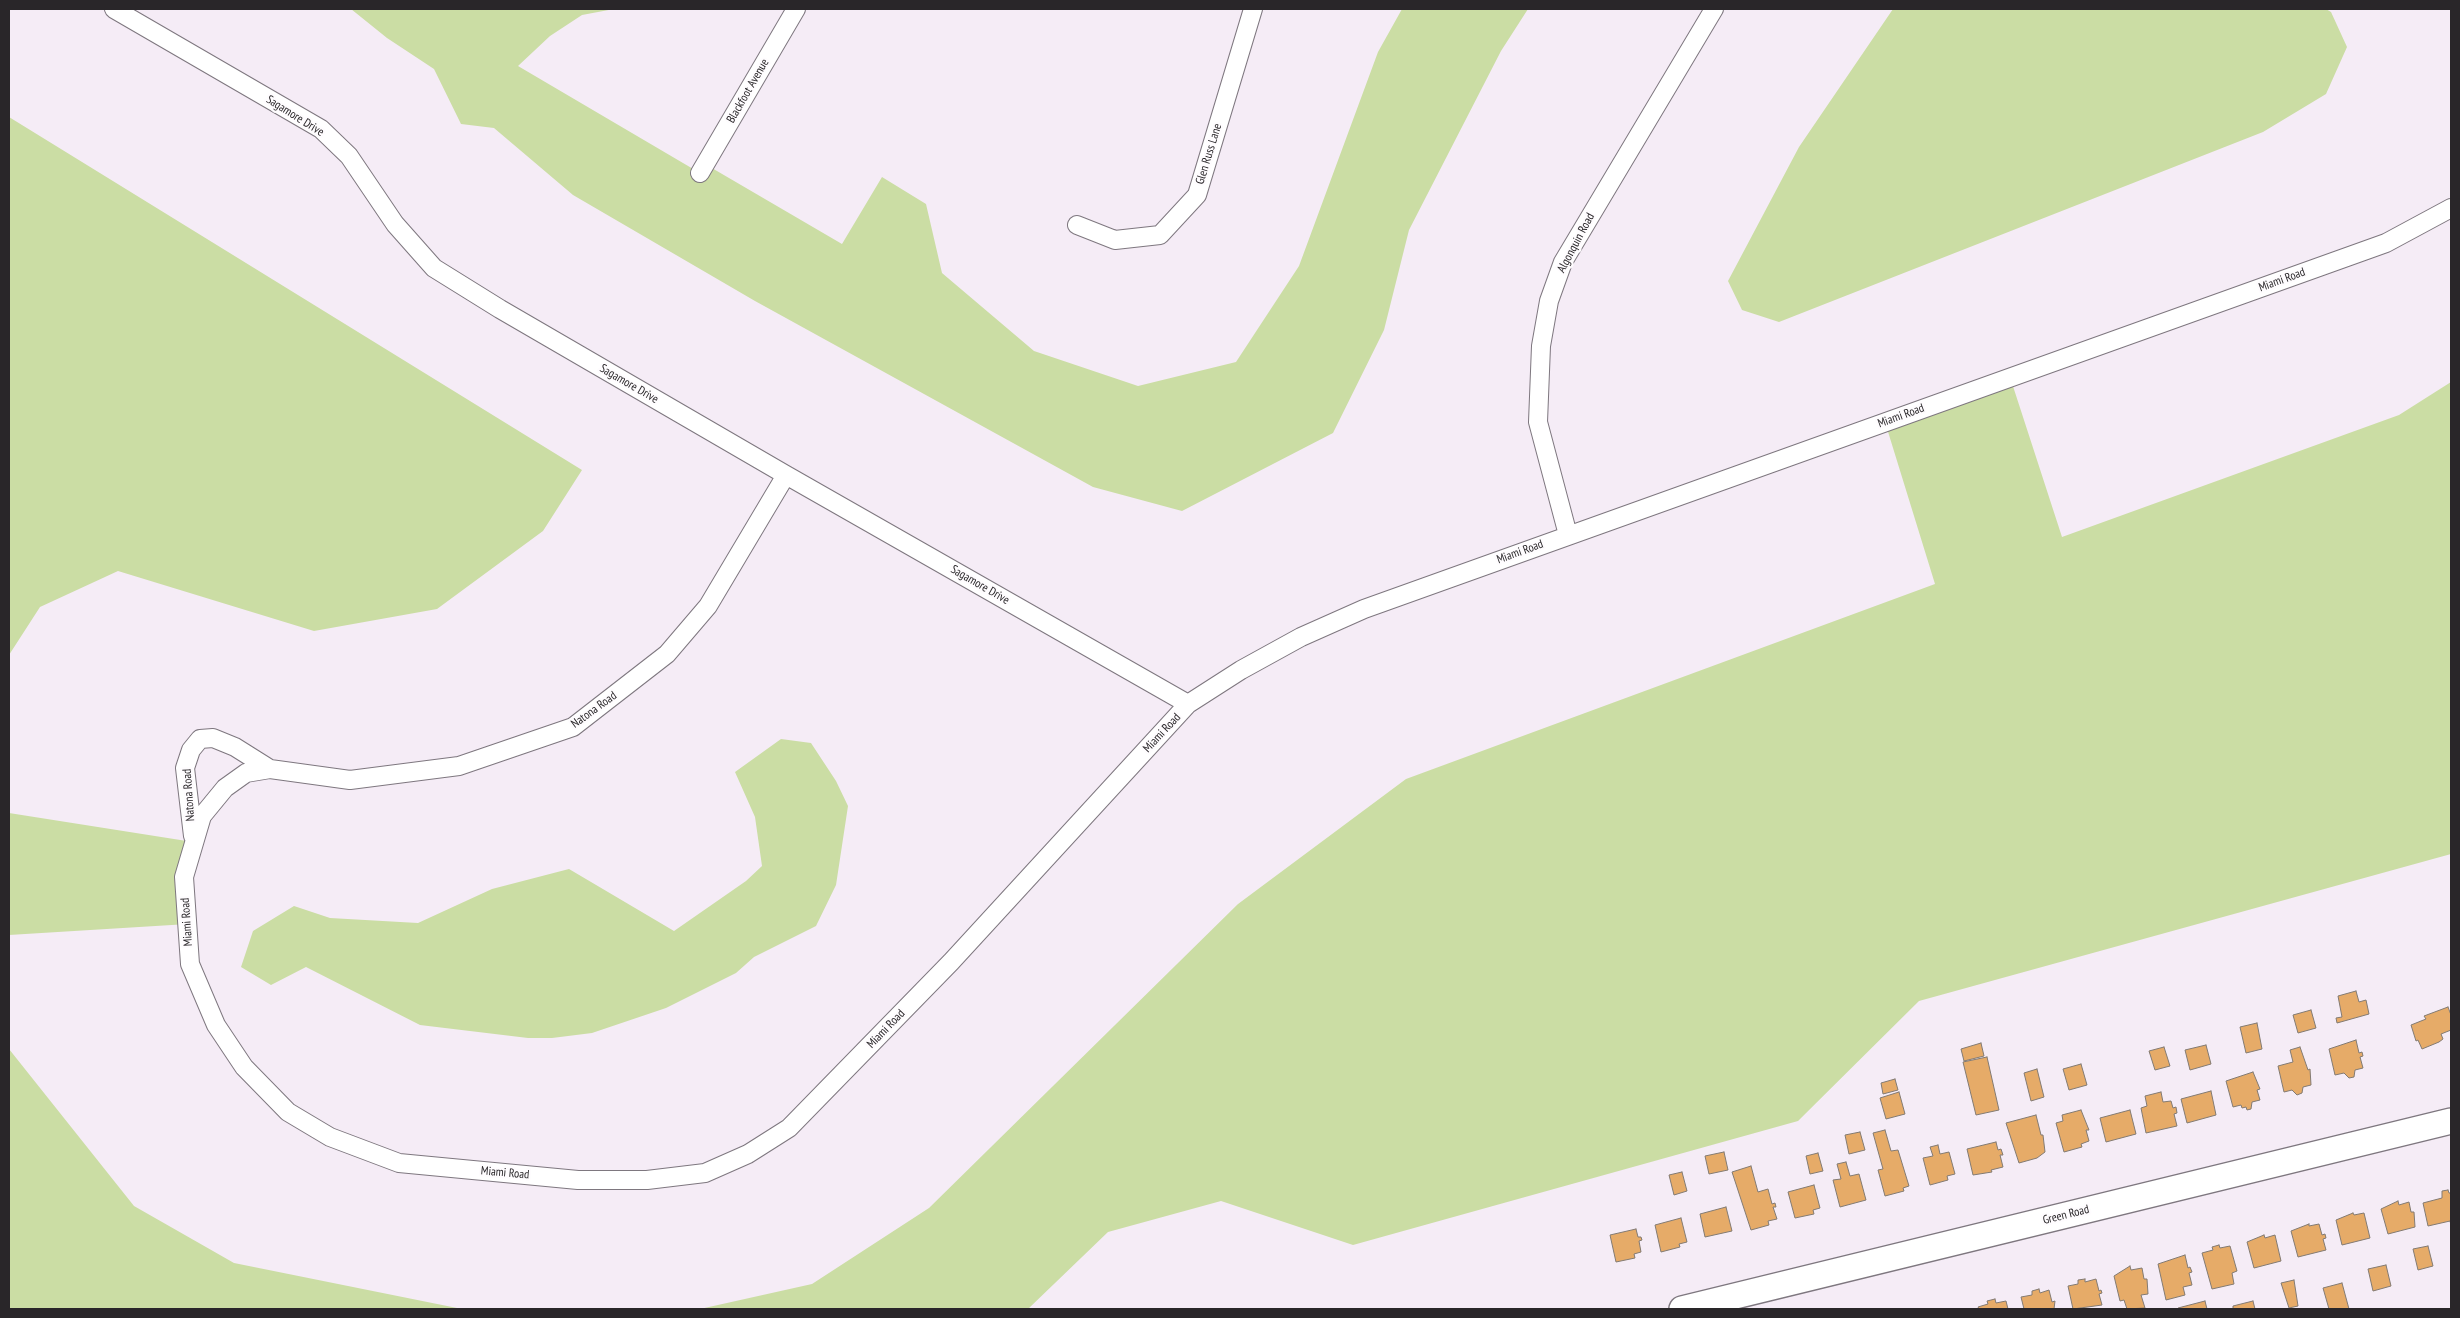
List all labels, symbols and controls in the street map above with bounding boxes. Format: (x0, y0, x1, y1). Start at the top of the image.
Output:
street label: Blackfoot Avenue (724, 56, 772, 126)
street label: Sagamore Drive (263, 93, 327, 139)
street label: Glen Russ Lane (1193, 122, 1225, 186)
street label: Algonquin Road (1554, 211, 1598, 275)
street label: Miami Road (2257, 265, 2307, 295)
street label: Sagamore Drive (597, 361, 661, 407)
street label: Miami Road (1876, 401, 1926, 431)
street label: Miami Road (1495, 537, 1545, 567)
street label: Sagamore Drive (948, 562, 1012, 608)
street label: Natona Road (568, 689, 620, 731)
street label: Miami Road (1140, 710, 1184, 756)
street label: Natona Road (180, 768, 198, 822)
street label: Miami Road (178, 897, 196, 947)
street label: Miami Road (864, 1007, 908, 1051)
street label: Miami Road (480, 1164, 530, 1182)
street label: Green Road (2041, 1202, 2091, 1228)

